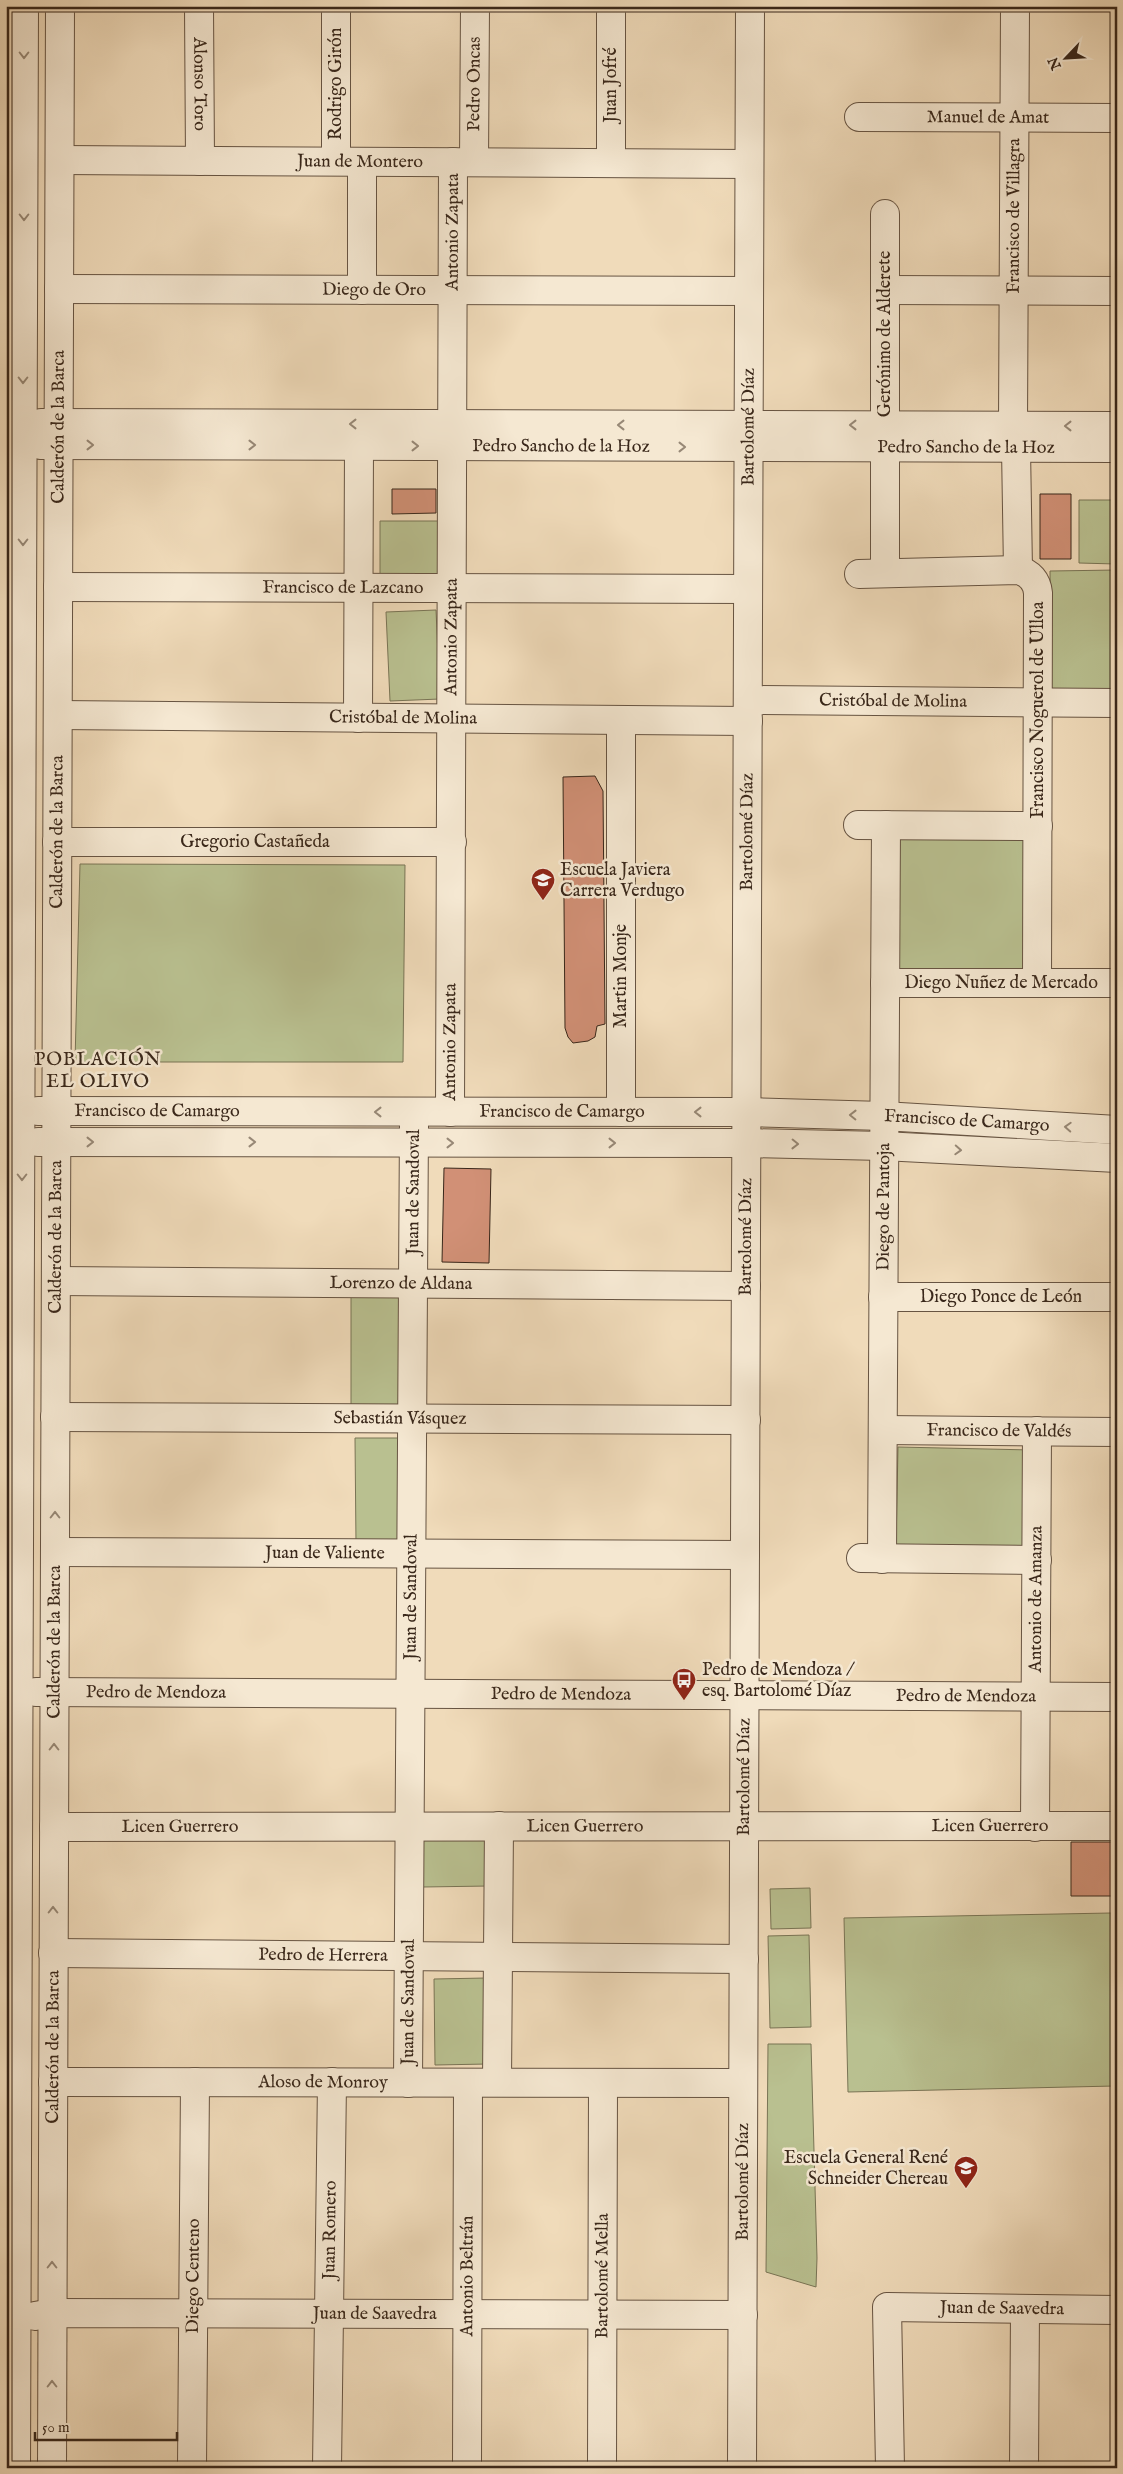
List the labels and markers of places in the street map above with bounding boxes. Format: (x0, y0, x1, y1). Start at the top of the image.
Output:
place label: Escuela Javiera Carrera Verdugo (560, 859, 685, 903)
school or university icon: Escuela Javiera Carrera Verdugo (530, 867, 556, 901)
place label: Pedro de Mendoza / esq. Bartolomé Díaz (702, 1659, 855, 1703)
bus stop icon: Pedro de Mendoza / esq. Bartolomé Díaz (671, 1667, 697, 1701)
place label: Escuela General René Schneider Chereau (784, 2147, 948, 2191)
school or university icon: Escuela General René Schneider Chereau (953, 2155, 979, 2189)

